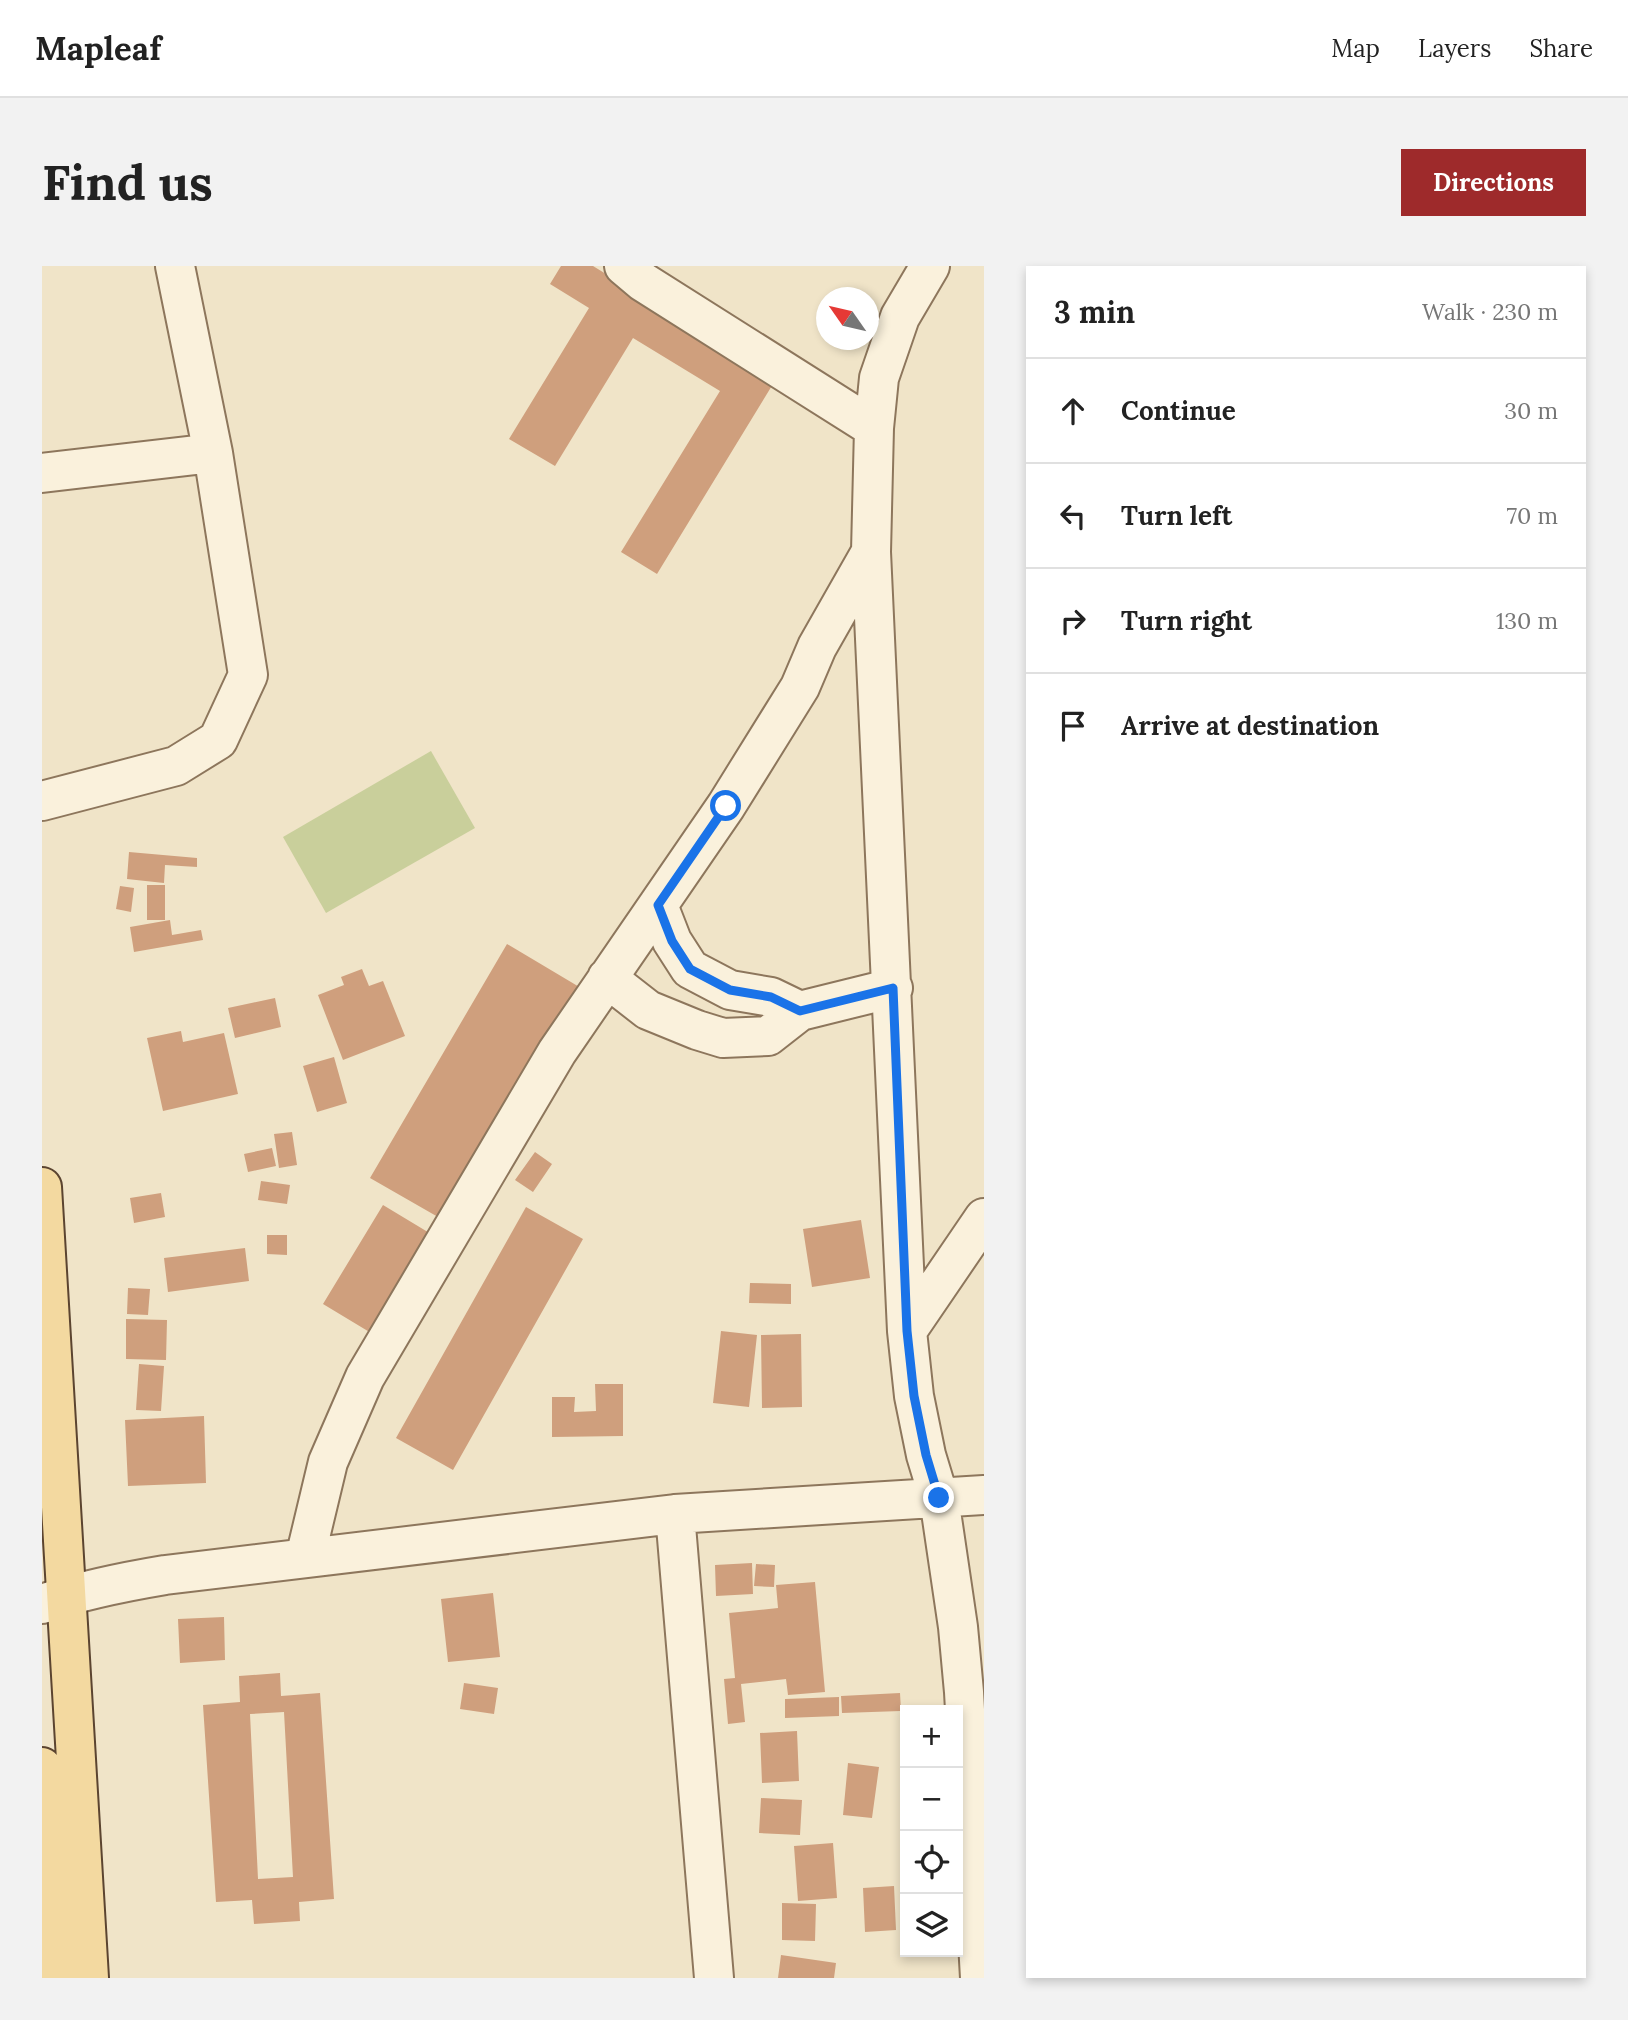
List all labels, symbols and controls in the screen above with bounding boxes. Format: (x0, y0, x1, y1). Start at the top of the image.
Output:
text: Mapleaf (35, 27, 161, 69)
text: Map (1331, 33, 1380, 64)
text: Layers (1418, 33, 1491, 64)
text: Share (1529, 33, 1593, 64)
button: Directions (1401, 149, 1586, 216)
text: Find us (42, 151, 213, 213)
north arrow (816, 287, 879, 350)
text: 3 min (1054, 293, 1135, 331)
text: Walk · 230 m (1422, 297, 1558, 326)
icon: ahead (1054, 392, 1092, 430)
text: Continue (1121, 394, 1236, 427)
text: 30 m (1504, 396, 1558, 425)
icon: left (1054, 497, 1092, 535)
text: Turn left (1121, 499, 1232, 532)
text: 70 m (1507, 501, 1558, 530)
icon: right (1054, 602, 1092, 640)
text: Turn right (1121, 604, 1252, 637)
text: 130 m (1496, 606, 1558, 635)
icon: arrive (1054, 707, 1092, 745)
text: Arrive at destination (1121, 709, 1379, 742)
route start (710, 790, 741, 821)
route end (923, 1482, 954, 1513)
map controls (900, 1705, 963, 1957)
button: + (900, 1705, 963, 1768)
button: − (900, 1768, 963, 1831)
button: locate (900, 1831, 963, 1894)
button: layers (900, 1894, 963, 1957)

